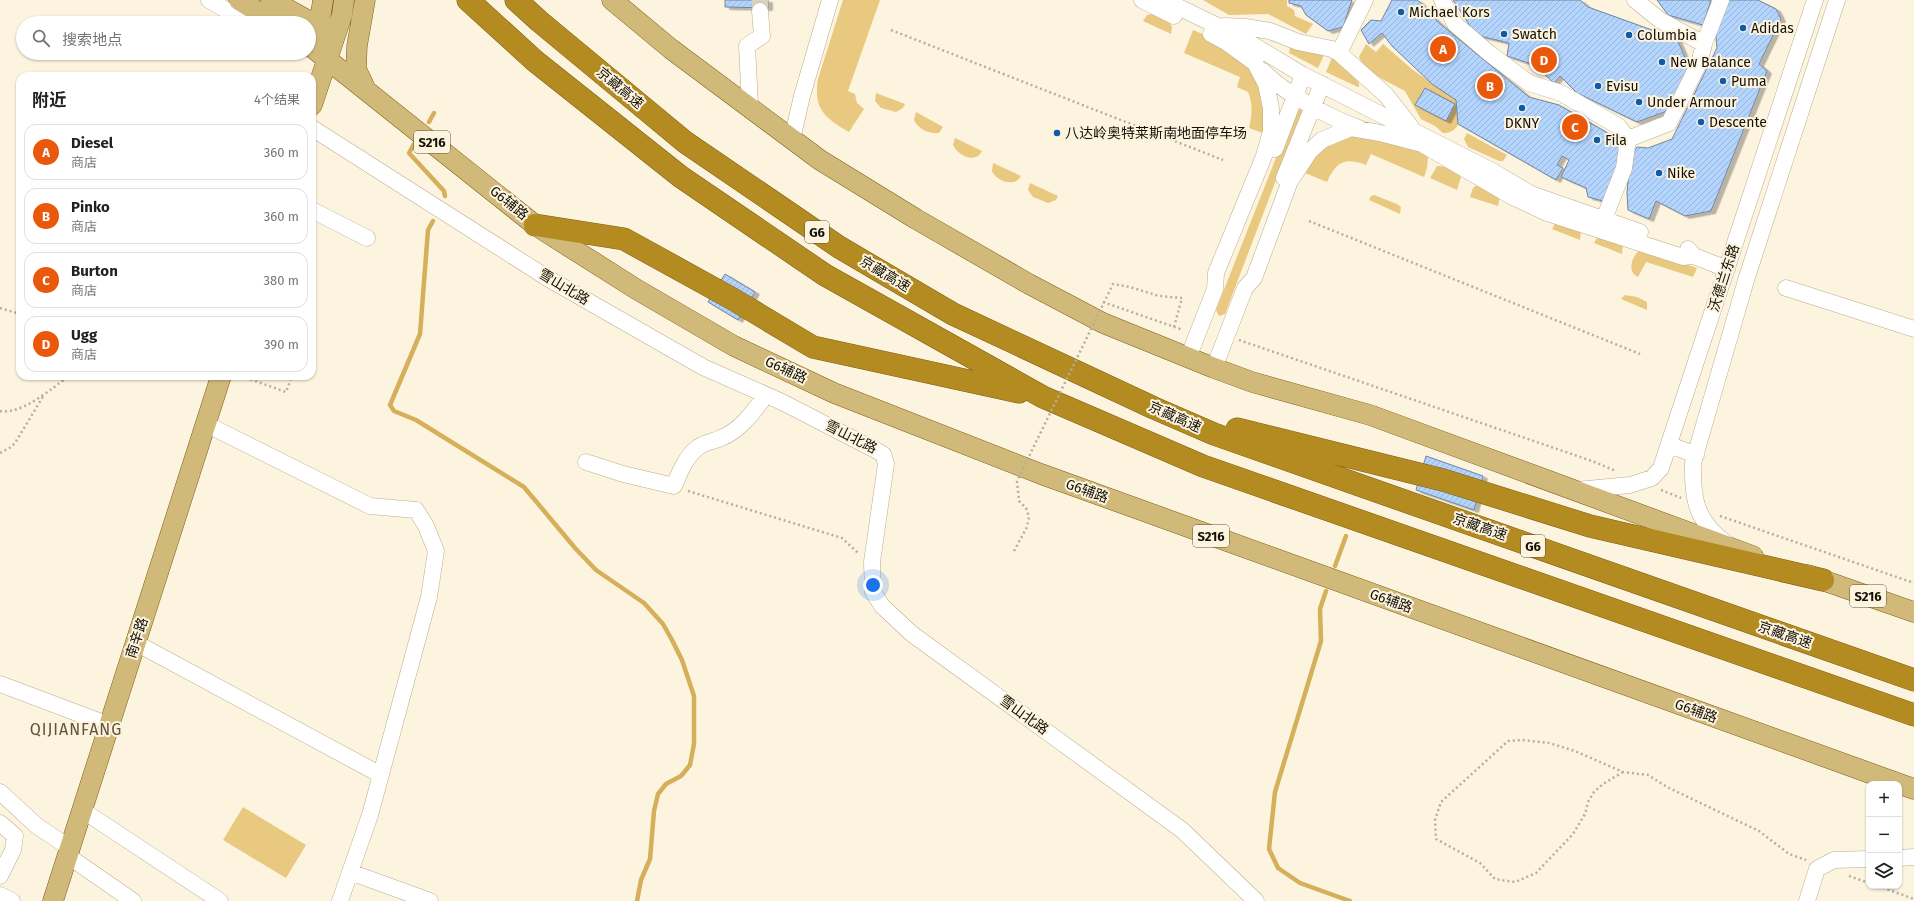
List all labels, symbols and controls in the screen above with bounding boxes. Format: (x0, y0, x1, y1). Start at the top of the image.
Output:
place label: Michael Kors (1409, 4, 1490, 21)
marker: Michael Kors (1396, 7, 1406, 17)
search box (16, 16, 316, 60)
place label: Adidas (1751, 20, 1794, 37)
marker: Adidas (1738, 23, 1748, 33)
place label: Swatch (1512, 26, 1557, 43)
icon: search (30, 27, 52, 49)
place label: Columbia (1637, 27, 1697, 44)
marker: Swatch (1499, 29, 1509, 39)
marker: Columbia (1624, 30, 1634, 40)
text: 搜索地点 (62, 31, 122, 49)
pin: A (1430, 34, 1456, 64)
pin: D (1531, 45, 1557, 75)
place label: New Balance (1670, 54, 1751, 71)
marker: New Balance (1657, 57, 1667, 67)
street label: 京藏高速 (593, 63, 647, 113)
pin: B (1477, 71, 1503, 101)
place label: Puma (1731, 73, 1767, 90)
marker: Puma (1718, 76, 1728, 86)
place label: Evisu (1606, 78, 1639, 95)
marker: Evisu (1593, 81, 1603, 91)
text: 附近 (32, 90, 66, 111)
text: 4个结果 (254, 92, 300, 107)
place label: Under Armour (1647, 94, 1737, 111)
marker: Under Armour (1634, 97, 1644, 107)
marker: DKNY (1517, 103, 1527, 113)
pin: C (1562, 112, 1588, 142)
place label: Descente (1709, 114, 1767, 131)
place label: DKNY (1505, 115, 1540, 132)
marker: Descente (1696, 117, 1706, 127)
place label: 八达岭奥特莱斯南地面停车场 (1065, 125, 1247, 142)
marker: 八达岭奥特莱斯南地面停车场 (1052, 128, 1062, 138)
road number: S216 (414, 131, 450, 153)
place label: Fila (1605, 132, 1627, 149)
text: Diesel (71, 134, 113, 152)
marker: Fila (1592, 135, 1602, 145)
text: A (42, 145, 50, 160)
text: 360 m (264, 145, 299, 160)
text: 商店 (71, 155, 97, 170)
place label: Nike (1667, 165, 1695, 182)
marker: Nike (1654, 168, 1664, 178)
street label: G6辅路 (486, 182, 532, 224)
text: Pinko (71, 198, 110, 216)
text: B (42, 209, 50, 224)
text: 360 m (264, 209, 299, 224)
text: 商店 (71, 219, 97, 234)
road number: G6 (805, 221, 829, 243)
street label: 沃德兰东路 (1705, 242, 1743, 314)
street label: 京藏高速 (857, 252, 913, 296)
text: Burton (71, 262, 118, 280)
street label: 雪山北路 (536, 265, 592, 309)
text: C (42, 273, 50, 288)
text: 380 m (264, 273, 299, 288)
text: 商店 (71, 283, 97, 298)
text: Ugg (71, 326, 97, 344)
text: D (42, 337, 50, 352)
text: 390 m (264, 337, 299, 352)
text: 商店 (71, 347, 97, 362)
street label: G6辅路 (762, 353, 810, 387)
street label: 京藏高速 (1146, 398, 1204, 436)
street label: 雪山北路 (822, 417, 880, 457)
street label: G6辅路 (1063, 475, 1111, 507)
street label: 京藏高速 (1451, 510, 1509, 544)
road number: S216 (1193, 525, 1229, 547)
road number: G6 (1521, 535, 1545, 557)
your location (863, 575, 883, 595)
street label: G6辅路 (1367, 585, 1415, 617)
road number: S216 (1850, 585, 1886, 607)
street label: 南辛路 (122, 615, 152, 661)
street label: 京藏高速 (1756, 618, 1814, 652)
street label: 雪山北路 (996, 692, 1052, 738)
street label: G6辅路 (1672, 695, 1720, 727)
district label: QIJIANFANG (30, 720, 122, 739)
map controls (1866, 781, 1902, 889)
button: + (1866, 781, 1902, 817)
button: − (1866, 817, 1902, 853)
button: layers (1866, 853, 1902, 889)

